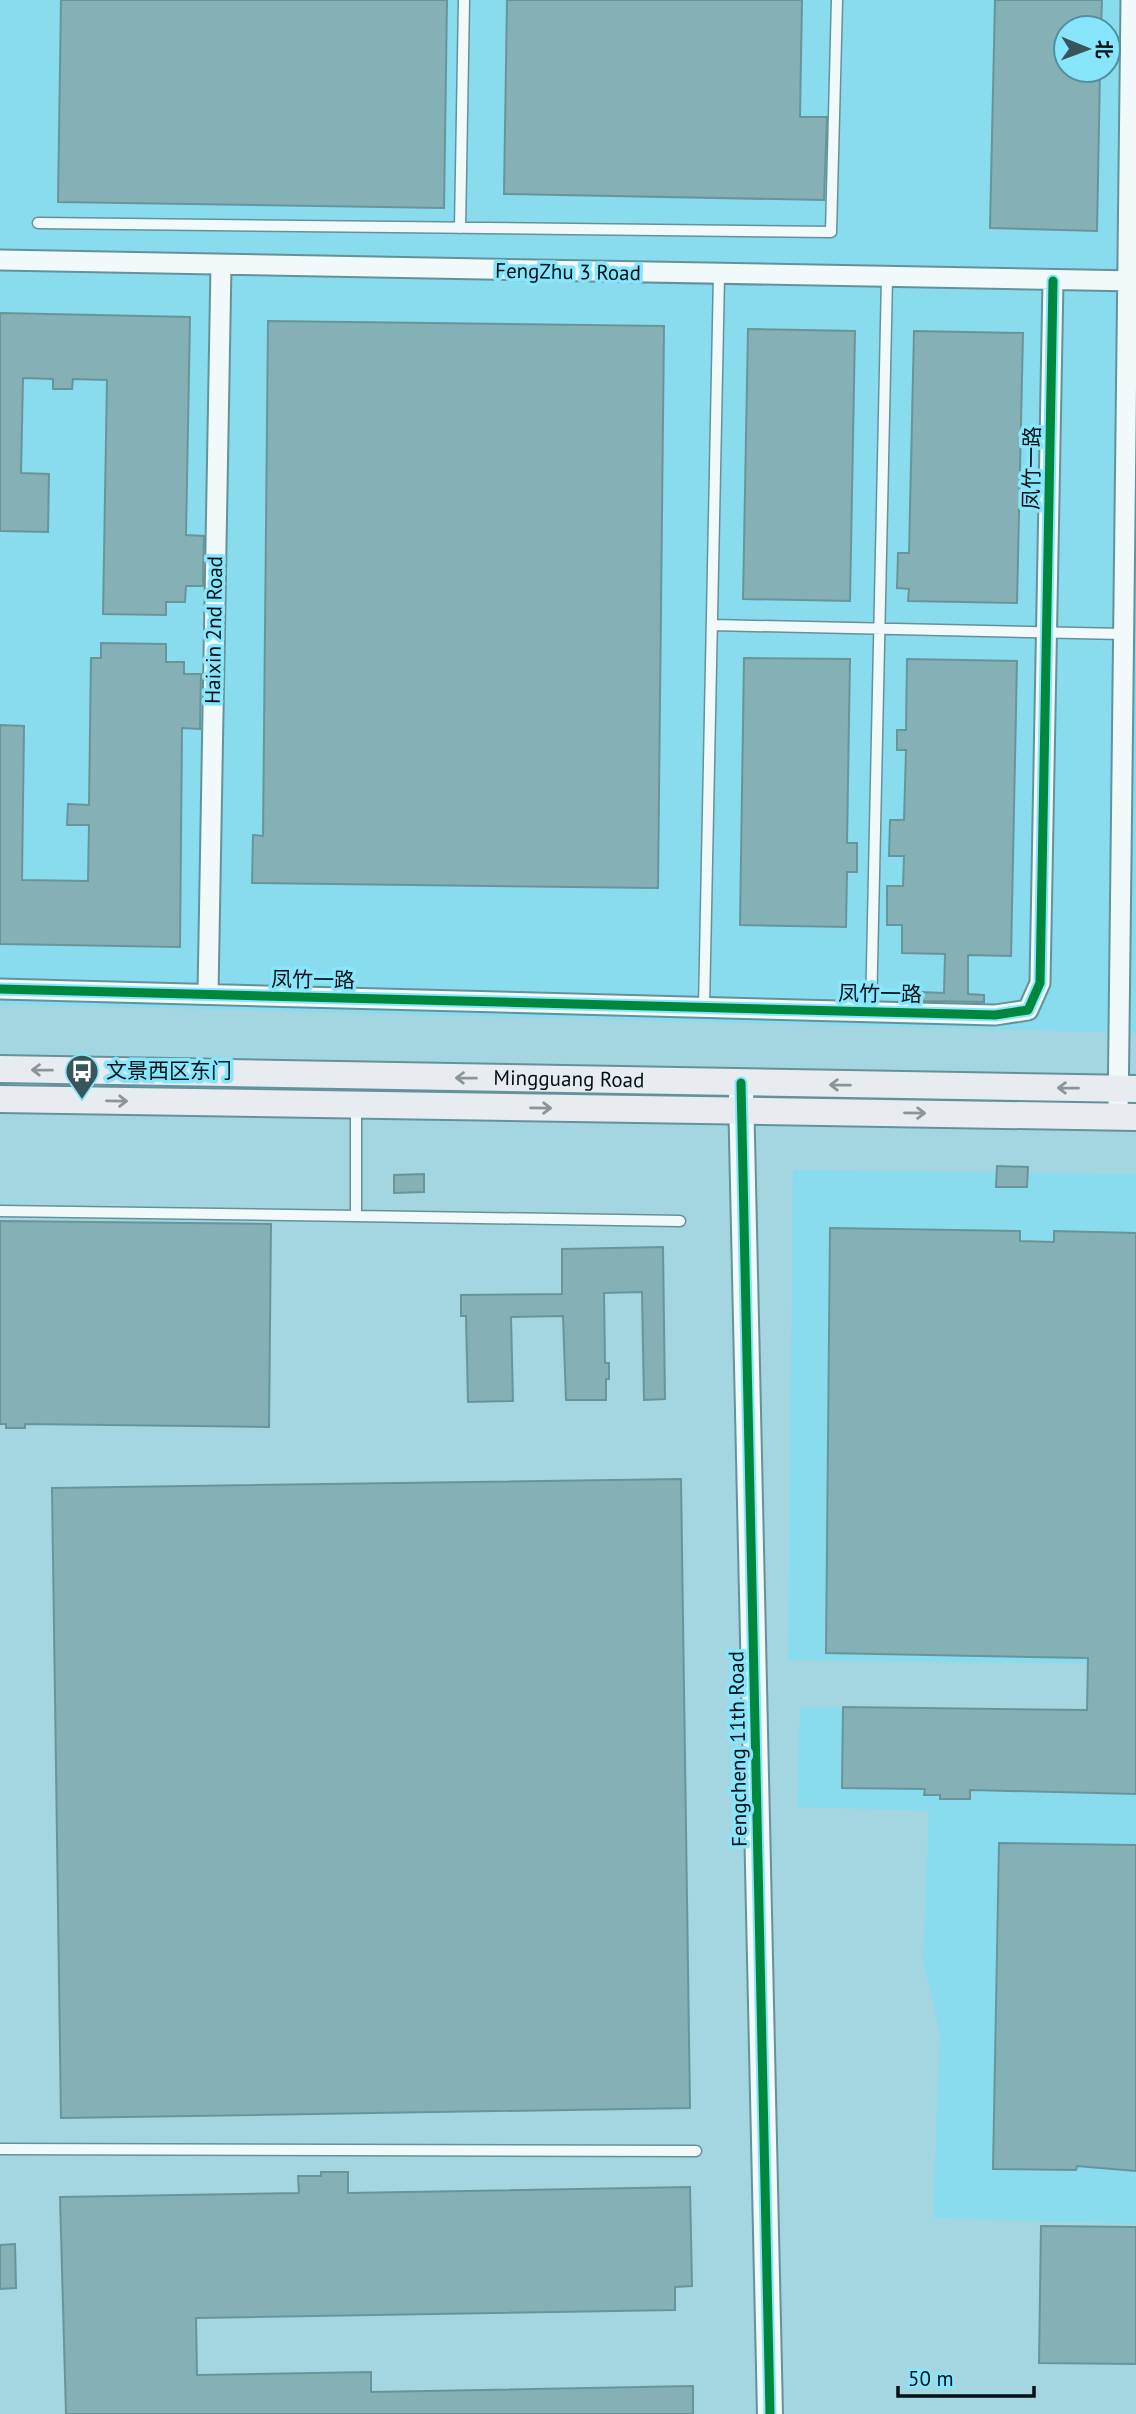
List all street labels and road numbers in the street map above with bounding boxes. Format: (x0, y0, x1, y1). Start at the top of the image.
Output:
street label: FengZhu 3 Road (495, 257, 641, 286)
street label: 凤竹一路 (1017, 426, 1046, 510)
street label: Haixin 2nd Road (199, 556, 228, 704)
street label: 凤竹一路 (271, 965, 355, 994)
street label: 凤竹一路 (838, 979, 922, 1008)
street label: Mingguang Road (493, 1064, 645, 1093)
street label: Fengcheng 11th Road (722, 1651, 753, 1847)

